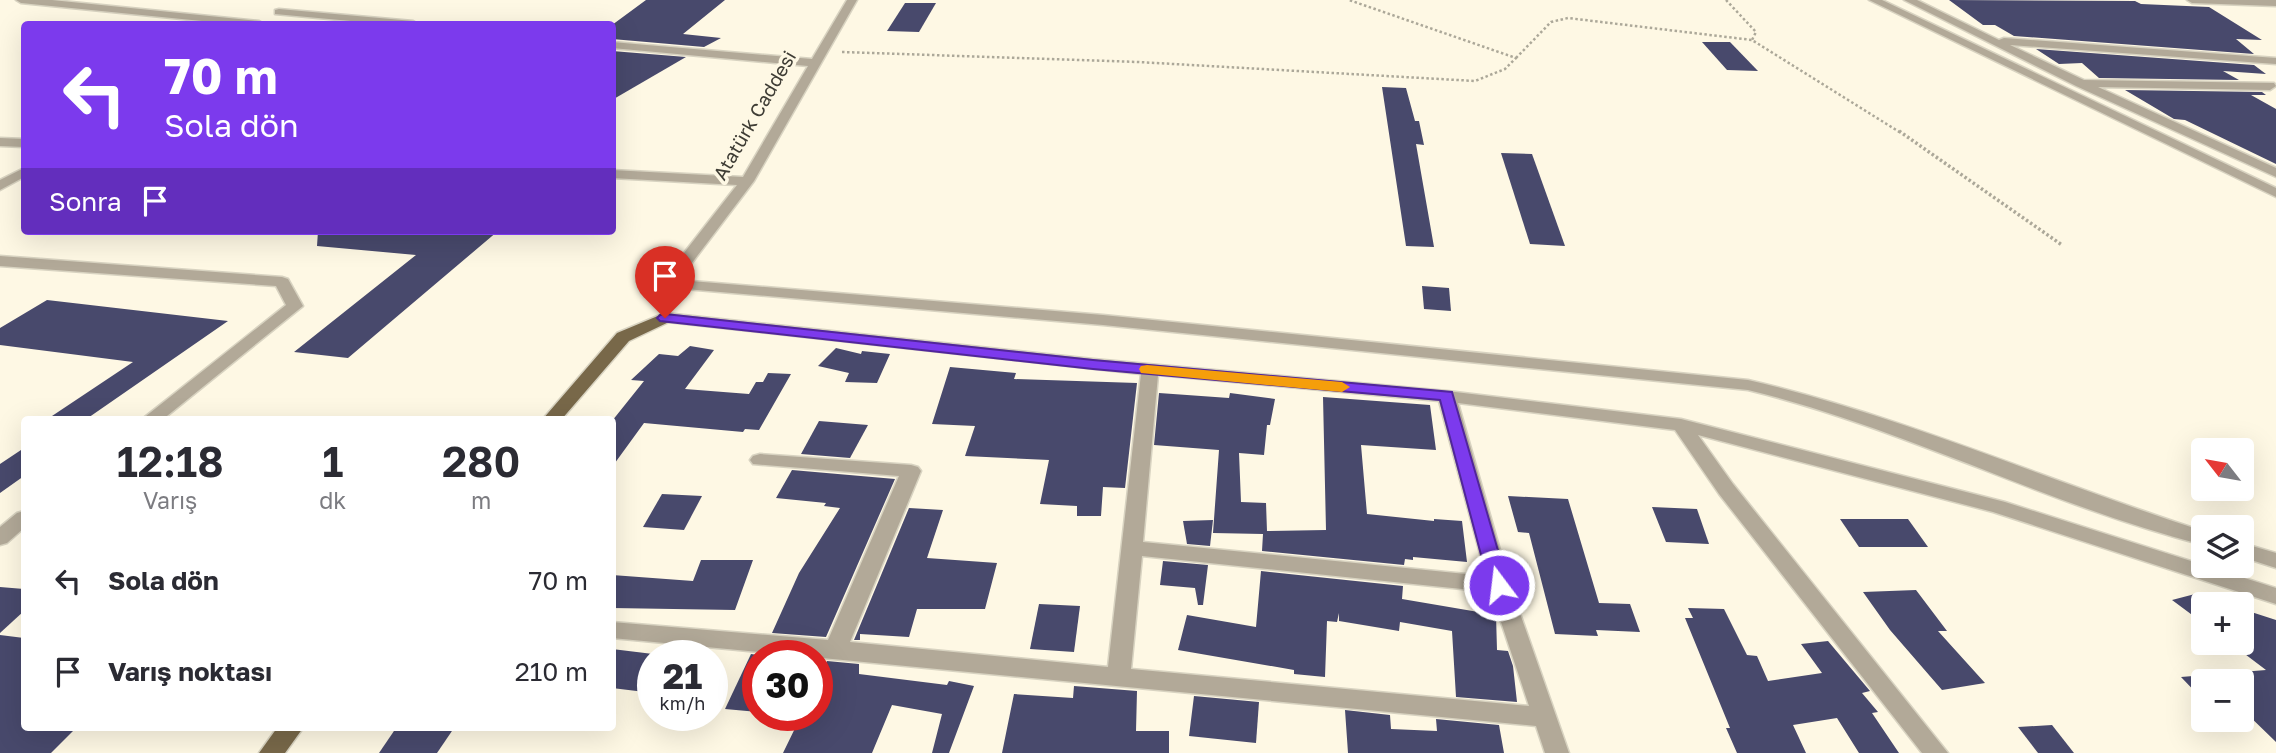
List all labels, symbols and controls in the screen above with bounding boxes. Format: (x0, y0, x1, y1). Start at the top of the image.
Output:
text: 70 m (164, 46, 278, 105)
street label: Atatürk Caddesi (708, 46, 800, 184)
icon: left (49, 49, 140, 140)
text: Sola dön (164, 106, 299, 144)
icon: arrive (136, 182, 174, 220)
text: Sonra (49, 186, 122, 217)
pin (635, 246, 695, 318)
icon: arrive (646, 257, 684, 295)
text: 12:18 (117, 436, 224, 486)
text: 1 (322, 436, 343, 486)
text: 280 (442, 436, 520, 486)
north arrow (2191, 438, 2254, 500)
map controls (2191, 438, 2254, 732)
text: Varış (143, 486, 197, 514)
text: dk (319, 486, 346, 514)
text: m (471, 486, 491, 514)
button: layers (2191, 515, 2254, 578)
position arrow (1462, 548, 1536, 622)
icon: left (49, 562, 87, 600)
text: Sola dön (108, 565, 219, 596)
text: 70 m (529, 565, 588, 596)
button: + (2191, 592, 2254, 655)
speed limit sign: 30 (742, 640, 833, 731)
icon: arrive (49, 653, 87, 691)
text: 21 (663, 655, 702, 697)
text: Varış noktası (108, 656, 272, 687)
text: 210 m (515, 656, 588, 687)
button: − (2191, 669, 2254, 732)
text: km/h (660, 692, 705, 714)

